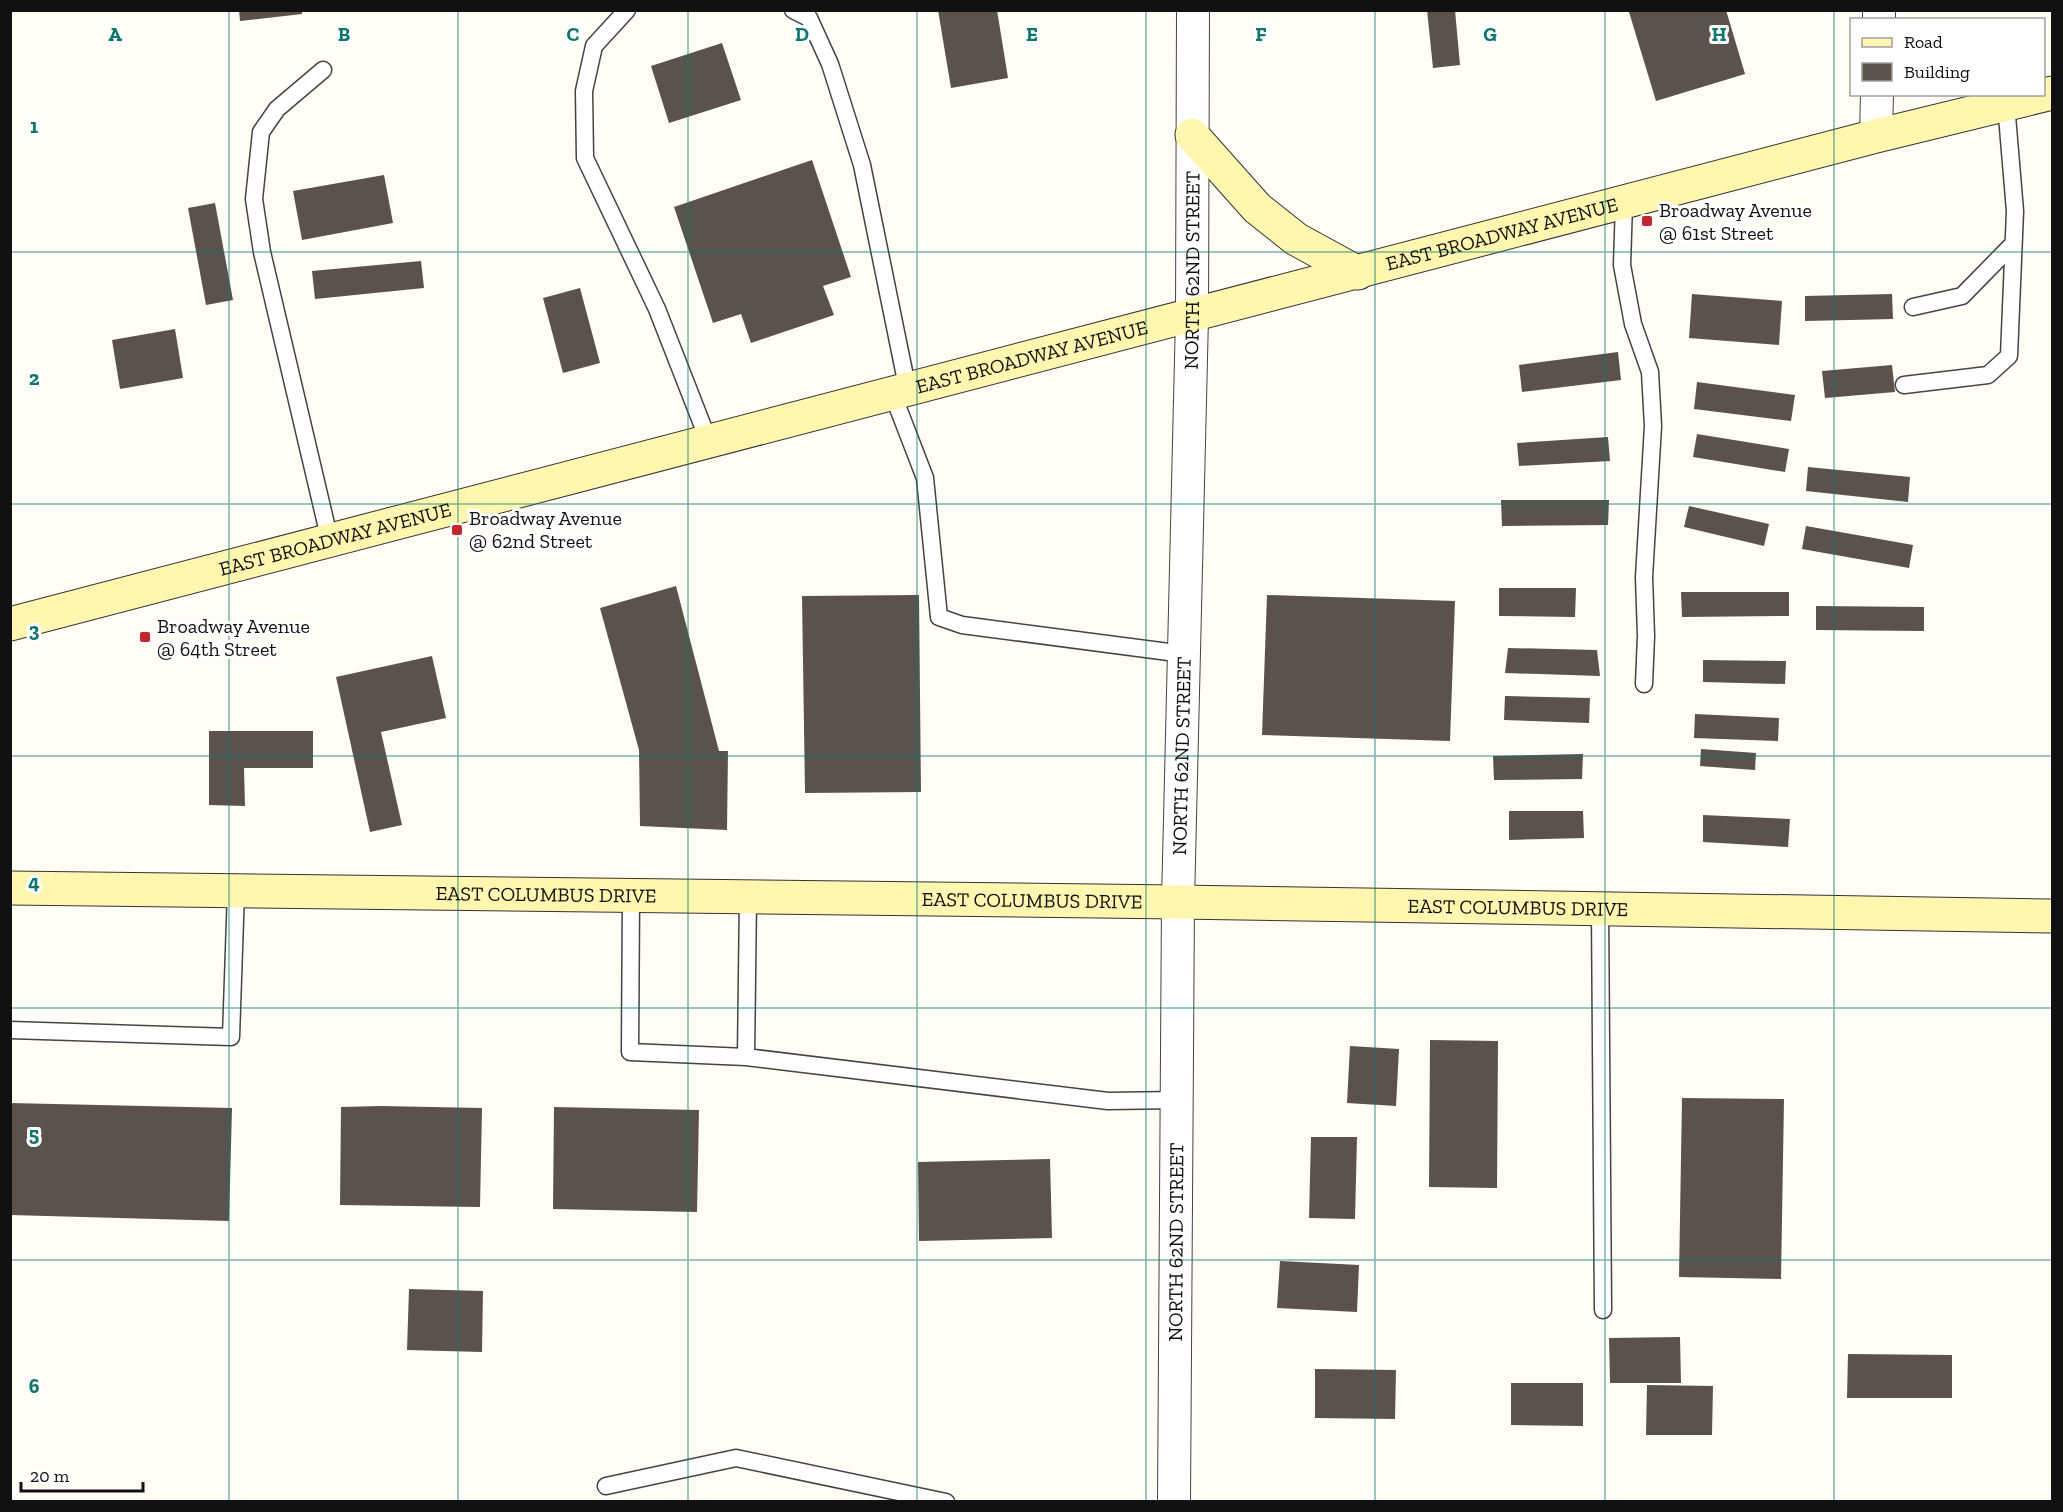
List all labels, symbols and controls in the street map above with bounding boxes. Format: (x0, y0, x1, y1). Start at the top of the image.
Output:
legend (1850, 18, 2045, 96)
text: A (108, 22, 122, 46)
text: B (338, 22, 350, 46)
text: C (567, 22, 580, 46)
text: D (795, 22, 809, 46)
text: E (1026, 22, 1038, 46)
text: F (1255, 22, 1267, 46)
text: G (1483, 22, 1497, 46)
text: H (1711, 22, 1727, 46)
text: Road (1904, 31, 1943, 53)
text: Building (1904, 61, 1970, 83)
text: 1 (30, 114, 38, 138)
street label: NORTH 62ND STREET (1179, 171, 1204, 370)
street label: EAST BROADWAY AVENUE (1383, 192, 1620, 276)
place label: Broadway Avenue @ 61st Street (1659, 198, 1812, 245)
marker: Broadway Avenue @ 61st Street (1640, 214, 1654, 228)
street label: EAST BROADWAY AVENUE (913, 315, 1150, 399)
text: 2 (29, 366, 40, 390)
street label: EAST BROADWAY AVENUE (217, 497, 454, 581)
place label: Broadway Avenue @ 62nd Street (469, 506, 622, 553)
marker: Broadway Avenue @ 62nd Street (450, 523, 464, 537)
place label: Broadway Avenue @ 64th Street (157, 614, 310, 661)
text: 3 (29, 618, 40, 642)
marker: Broadway Avenue @ 64th Street (138, 630, 152, 644)
street label: NORTH 62ND STREET (1167, 656, 1196, 856)
text: 4 (28, 870, 40, 894)
street label: EAST COLUMBUS DRIVE (435, 881, 656, 908)
street label: EAST COLUMBUS DRIVE (921, 887, 1142, 914)
street label: EAST COLUMBUS DRIVE (1407, 894, 1628, 921)
text: 5 (29, 1122, 39, 1146)
street label: NORTH 62ND STREET (1163, 1143, 1188, 1342)
text: 6 (29, 1374, 40, 1398)
scale bar (21, 1455, 142, 1493)
text: 20 m (30, 1465, 70, 1487)

